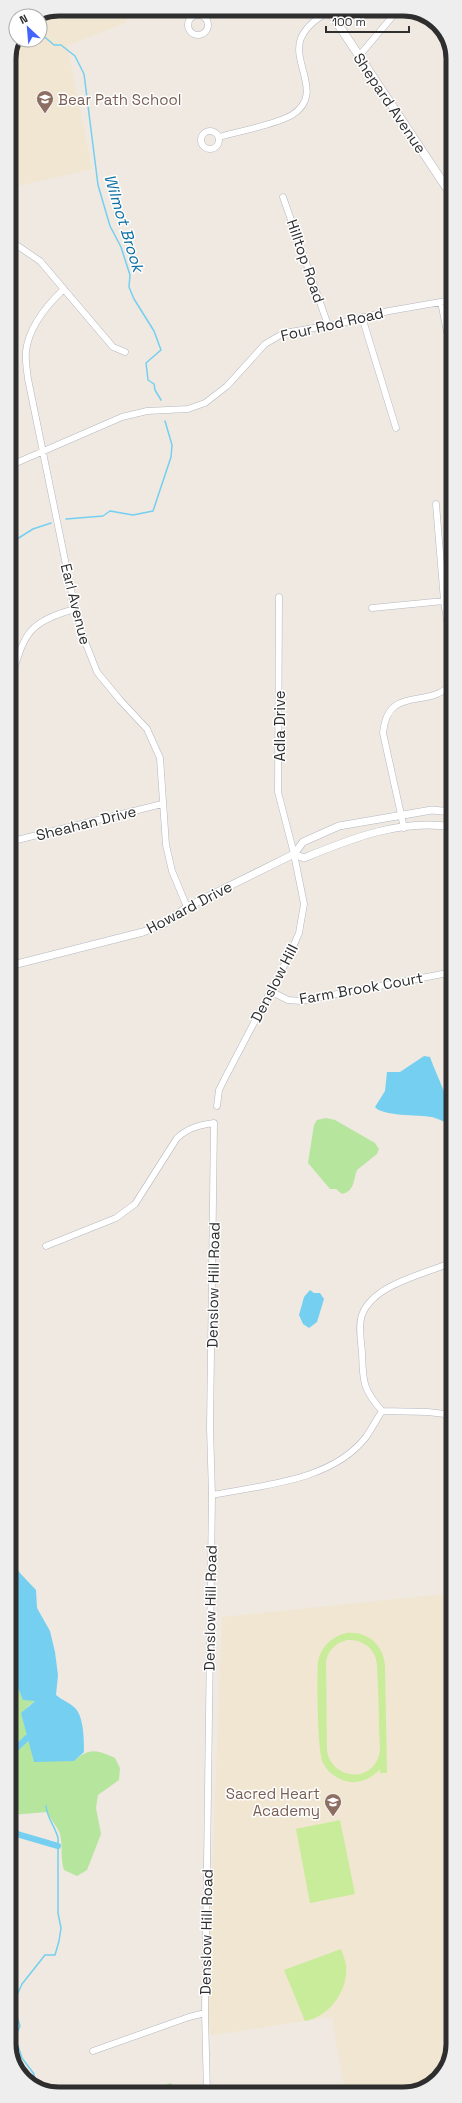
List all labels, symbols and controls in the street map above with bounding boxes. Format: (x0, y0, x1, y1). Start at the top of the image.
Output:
north arrow (8, 8, 48, 48)
scale bar (326, 8, 409, 34)
text: N (17, 11, 30, 27)
text: 100 m (332, 14, 366, 30)
street label: Shepard Avenue (349, 49, 431, 157)
school or university icon: Bear Path School (35, 89, 55, 114)
place label: Bear Path School (58, 90, 181, 109)
water label: Wilmot Brook (99, 171, 150, 277)
street label: Hilltop Road (283, 217, 329, 305)
street label: Four Rod Road (279, 303, 385, 345)
street label: Earl Avenue (57, 561, 95, 647)
street label: Adla Drive (270, 690, 289, 762)
street label: Sheahan Drive (34, 801, 138, 845)
street label: Howard Drive (143, 876, 235, 938)
street label: Denslow Hill (246, 941, 302, 1025)
street label: Farm Brook Court (298, 968, 425, 1008)
street label: Denslow Hill Road (202, 1222, 224, 1348)
street label: Denslow Hill Road (199, 1545, 221, 1671)
place label: Sacred Heart Academy (226, 1784, 320, 1820)
school or university icon: Sacred Heart Academy (323, 1792, 343, 1817)
street label: Denslow Hill Road (195, 1869, 217, 1995)

